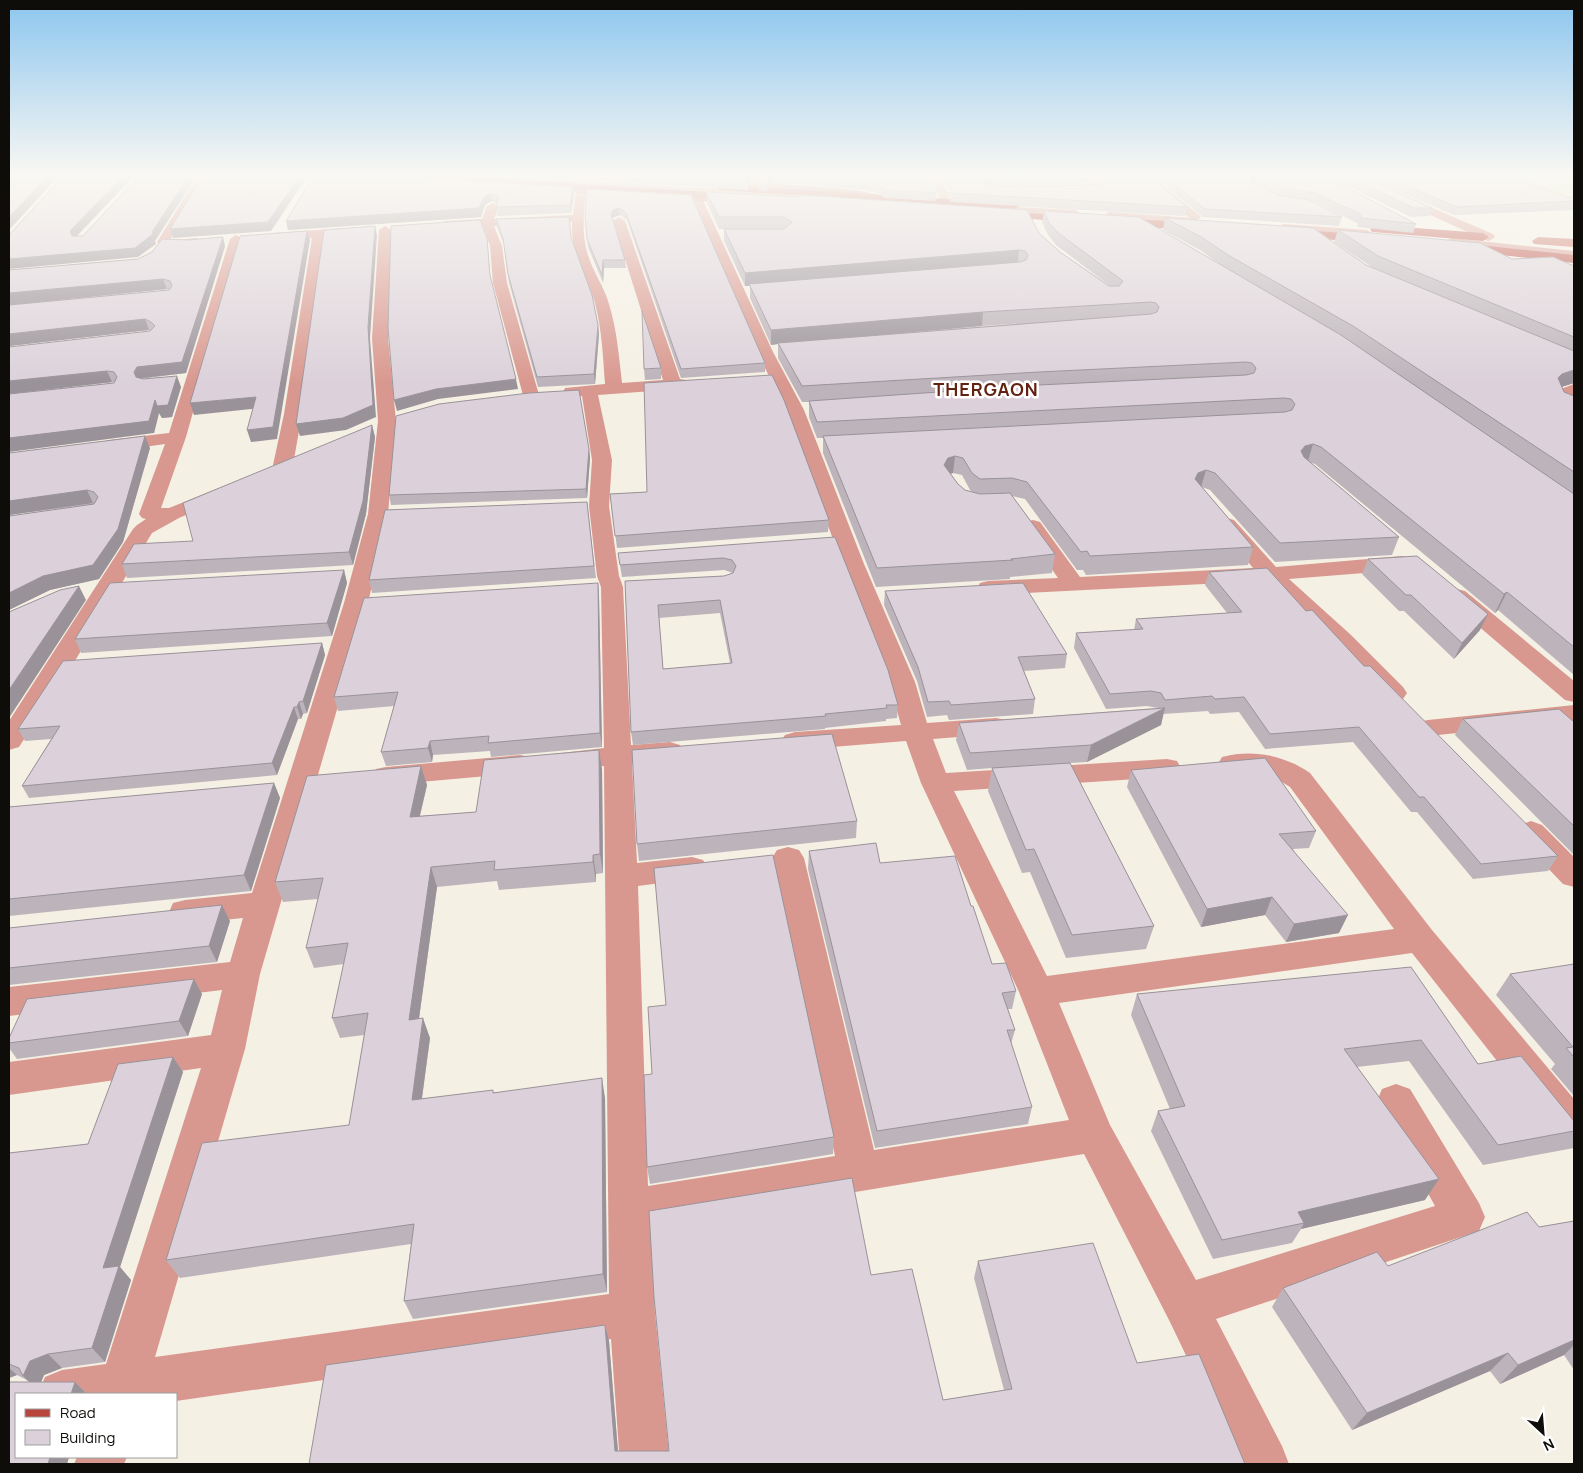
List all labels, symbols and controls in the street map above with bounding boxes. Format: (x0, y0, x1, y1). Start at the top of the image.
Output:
district label: THERGAON (933, 377, 1039, 401)
legend (15, 1393, 178, 1458)
text: Road (60, 1402, 96, 1423)
north arrow (1518, 1408, 1568, 1458)
text: Building (60, 1427, 115, 1448)
text: N (1540, 1434, 1558, 1456)

